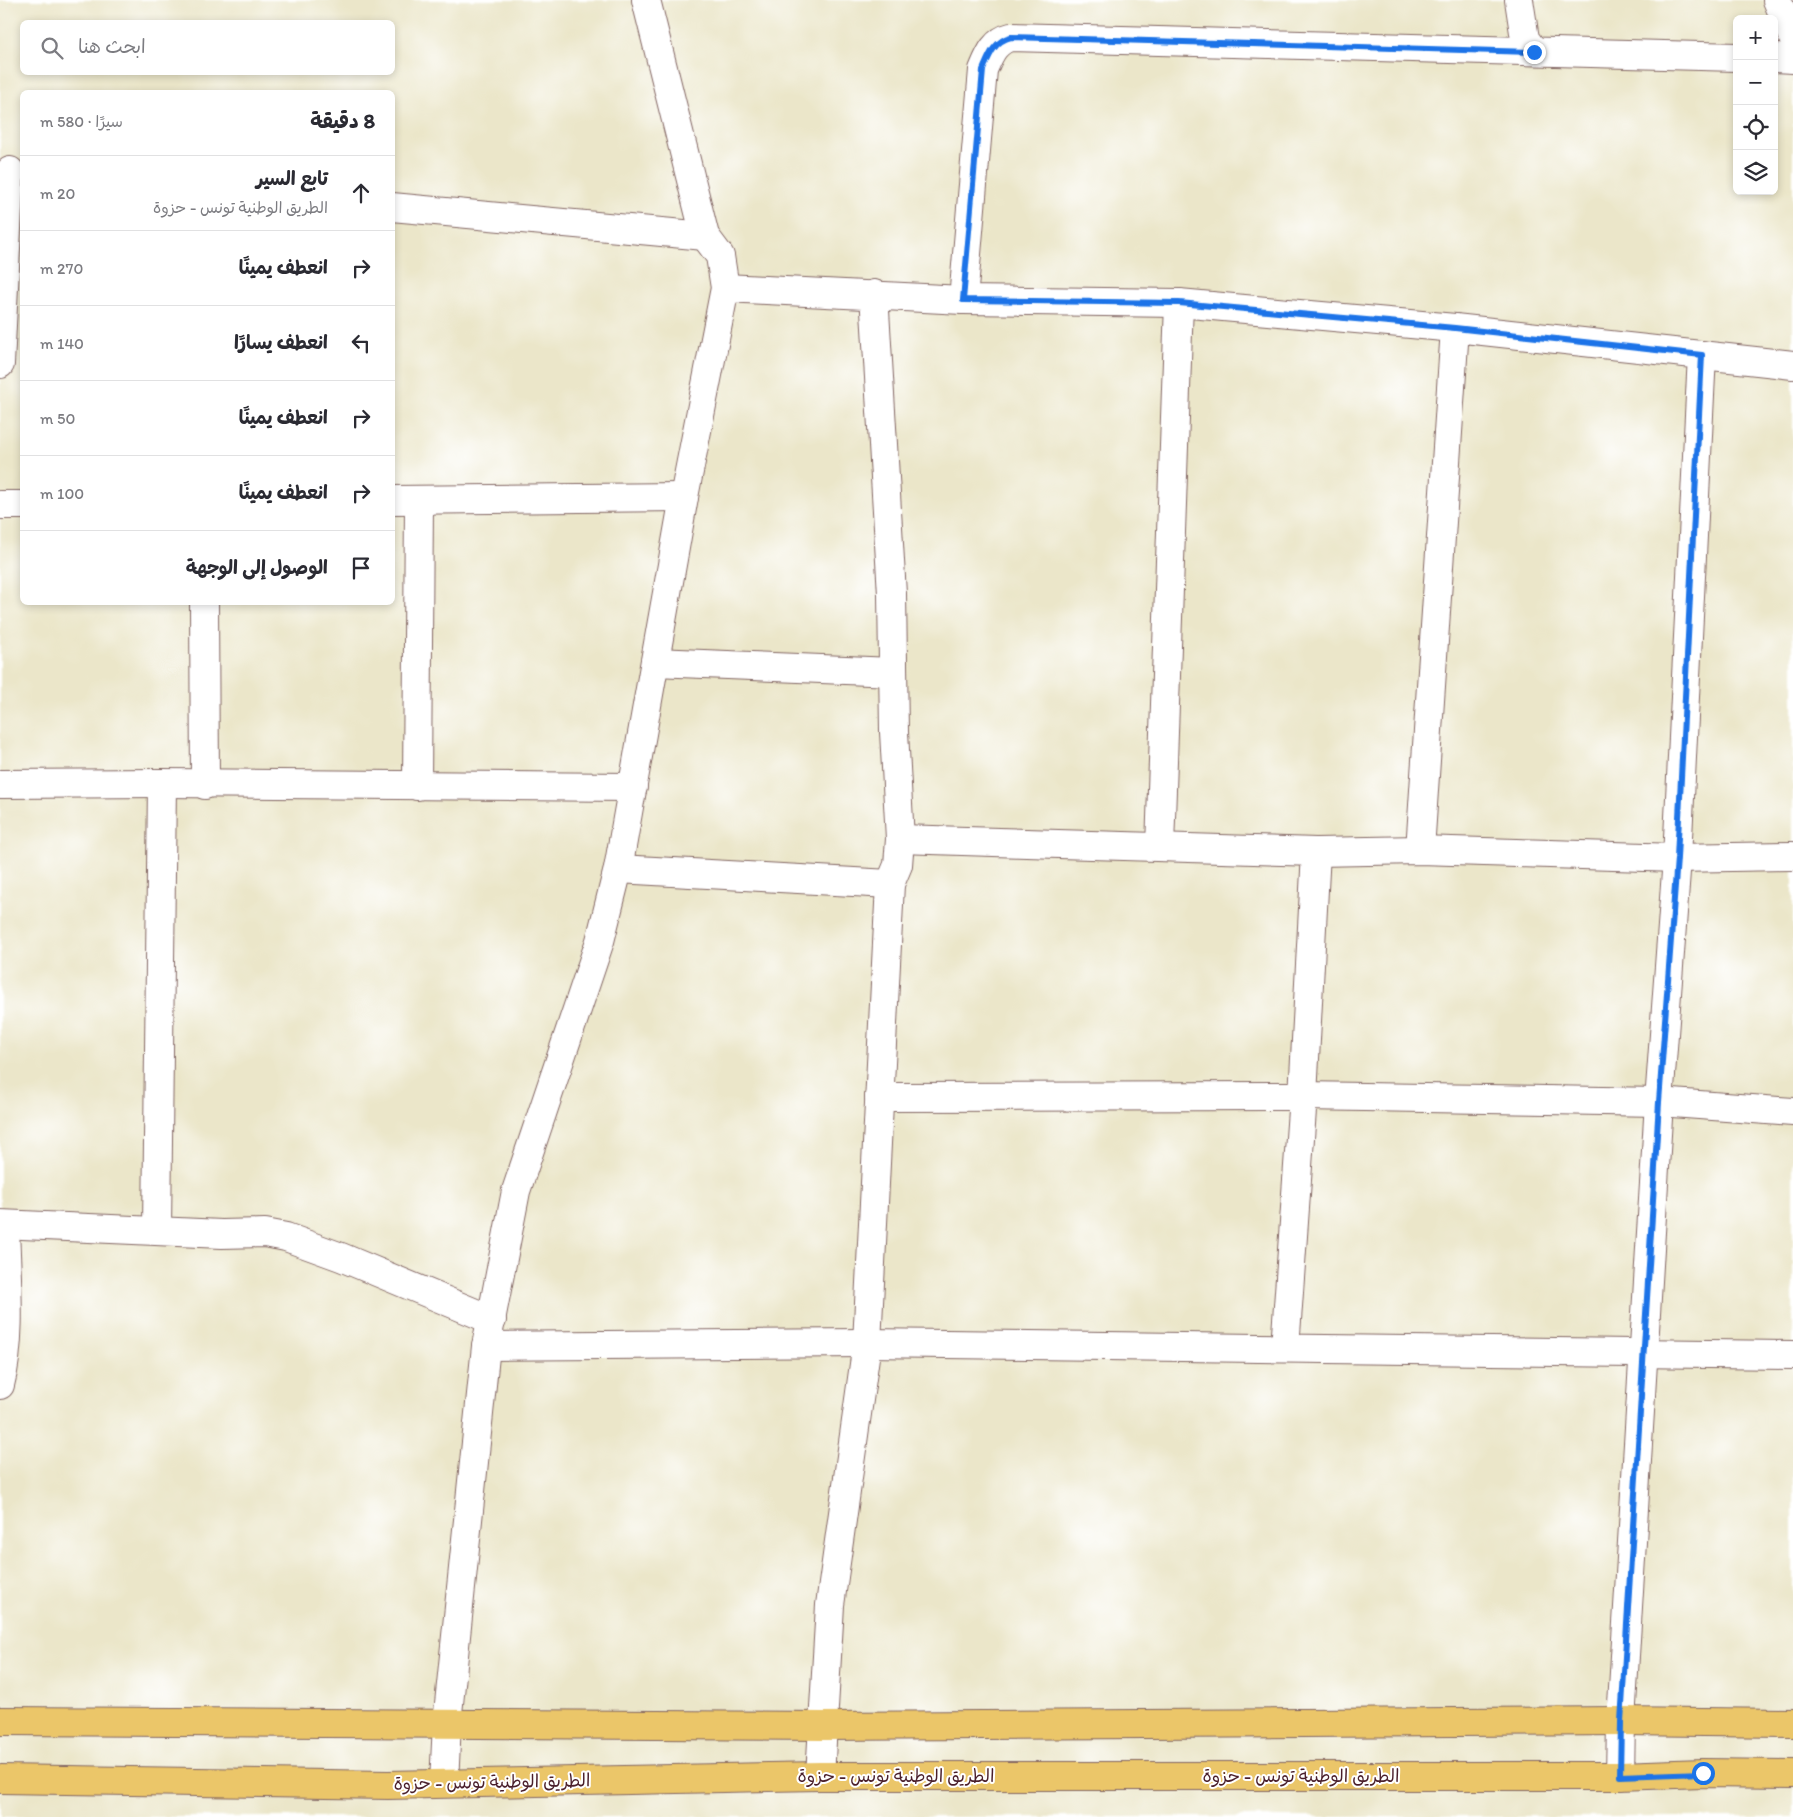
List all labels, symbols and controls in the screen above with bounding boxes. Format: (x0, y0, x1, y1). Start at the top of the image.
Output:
map controls (1733, 15, 1778, 195)
button: + (1733, 15, 1778, 60)
search box (20, 20, 395, 75)
icon: search (38, 34, 66, 62)
text: ابحث هنا (78, 35, 146, 58)
route end (1523, 41, 1546, 64)
button: − (1733, 60, 1778, 105)
button: locate (1733, 105, 1778, 150)
text: 8 دقيقة (310, 108, 375, 133)
text: سيرًا · 580 m (40, 112, 123, 131)
button: layers (1733, 150, 1778, 195)
text: تابع السير (256, 167, 328, 190)
icon: ahead (347, 179, 375, 207)
text: 20 m (40, 184, 75, 203)
text: الطريق الوطنية تونس - حزوة (153, 198, 328, 217)
icon: right (347, 254, 375, 282)
text: انعطف يمينًا (239, 256, 328, 279)
text: 270 m (40, 259, 83, 278)
icon: left (347, 329, 375, 357)
text: انعطف يسارًا (234, 331, 328, 354)
text: 140 m (40, 334, 84, 353)
icon: right (347, 404, 375, 432)
text: انعطف يمينًا (239, 406, 328, 429)
text: 50 m (40, 409, 75, 428)
icon: right (347, 479, 375, 507)
text: انعطف يمينًا (239, 481, 328, 504)
text: 100 m (40, 484, 84, 503)
icon: arrive (347, 554, 375, 582)
text: الوصول إلى الوجهة (186, 556, 328, 579)
route start (1692, 1762, 1715, 1785)
street label: الطريق الوطنية تونس - حزوة (798, 1765, 994, 1787)
street label: الطريق الوطنية تونس - حزوة (1203, 1765, 1399, 1787)
street label: الطريق الوطنية تونس - حزوة (393, 1769, 591, 1795)

